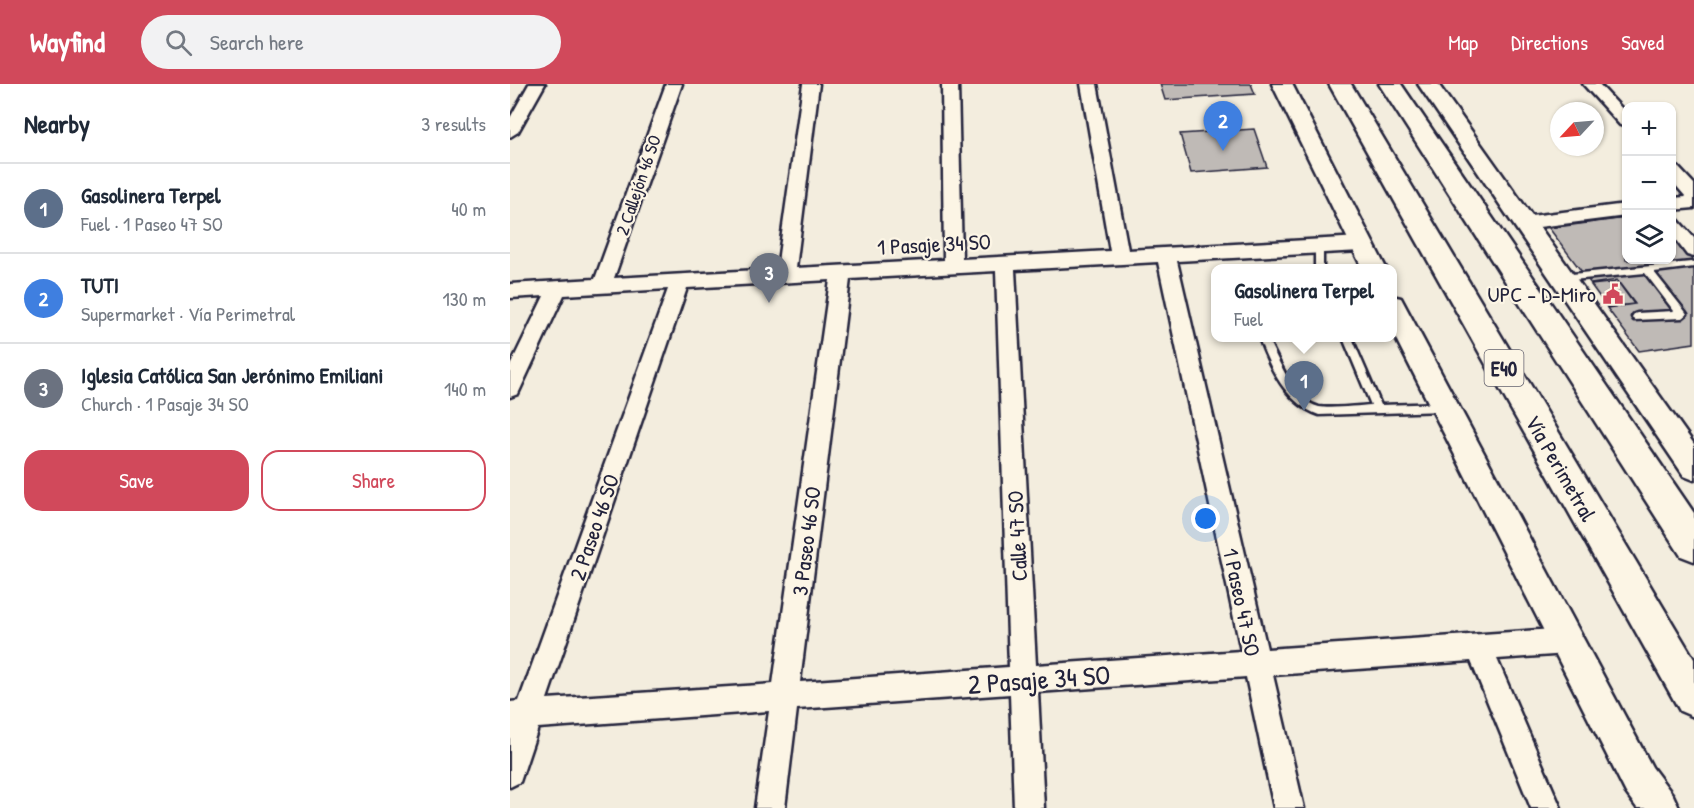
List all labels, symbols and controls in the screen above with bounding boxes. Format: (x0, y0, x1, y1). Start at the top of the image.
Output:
search box (141, 15, 561, 69)
text: Wayfind (30, 23, 105, 61)
icon: search (162, 26, 195, 59)
text: Search here (210, 27, 304, 57)
text: Map (1448, 28, 1478, 57)
text: Directions (1511, 28, 1588, 57)
text: Saved (1621, 28, 1664, 57)
pin: 2 (1204, 101, 1242, 151)
north arrow (1550, 102, 1604, 156)
map controls (1622, 102, 1676, 264)
button: + (1622, 102, 1676, 156)
text: Nearby (24, 106, 90, 141)
text: 3 results (421, 110, 486, 137)
street label: 2 Callejón 46 SO (609, 132, 667, 238)
button: − (1622, 156, 1676, 210)
text: Gasolinera Terpel (81, 180, 221, 210)
text: 1 (40, 195, 47, 222)
text: 40 m (451, 195, 486, 222)
text: Fuel · 1 Paseo 47 SO (81, 210, 223, 237)
button: layers (1622, 210, 1676, 264)
street label: 1 Pasaje 34 SO (876, 226, 992, 262)
pin: 3 (750, 254, 788, 303)
popup (1211, 264, 1397, 342)
text: TUTI (81, 270, 119, 300)
text: Gasolinera Terpel (1234, 275, 1374, 305)
place label: UPC - D-Miro (1488, 279, 1596, 309)
public building icon: UPC - D-Miro (1601, 282, 1625, 306)
text: 2 (39, 285, 48, 312)
text: 130 m (443, 285, 486, 312)
text: Supermarket · Vía Perimetral (81, 300, 295, 327)
text: Fuel (1234, 305, 1263, 332)
road number: E40 (1484, 350, 1524, 386)
text: Iglesia Católica San Jerónimo Emiliani (81, 360, 383, 390)
pin: 1 (1284, 362, 1324, 411)
text: 3 (39, 375, 48, 402)
text: 140 m (444, 375, 486, 402)
text: Church · 1 Pasaje 34 SO (81, 390, 249, 417)
street label: Vía Perimetral (1519, 409, 1604, 527)
button: Save (24, 450, 249, 511)
button: Share (261, 450, 486, 511)
street label: 2 Paseo 46 SO (562, 470, 626, 584)
street label: 3 Paseo 46 SO (784, 485, 828, 597)
street label: Calle 47 SO (1000, 490, 1034, 582)
your location (1191, 504, 1220, 533)
street label: 1 Paseo 47 SO (1216, 545, 1268, 659)
street label: 2 Pasaje 34 SO (967, 656, 1111, 702)

